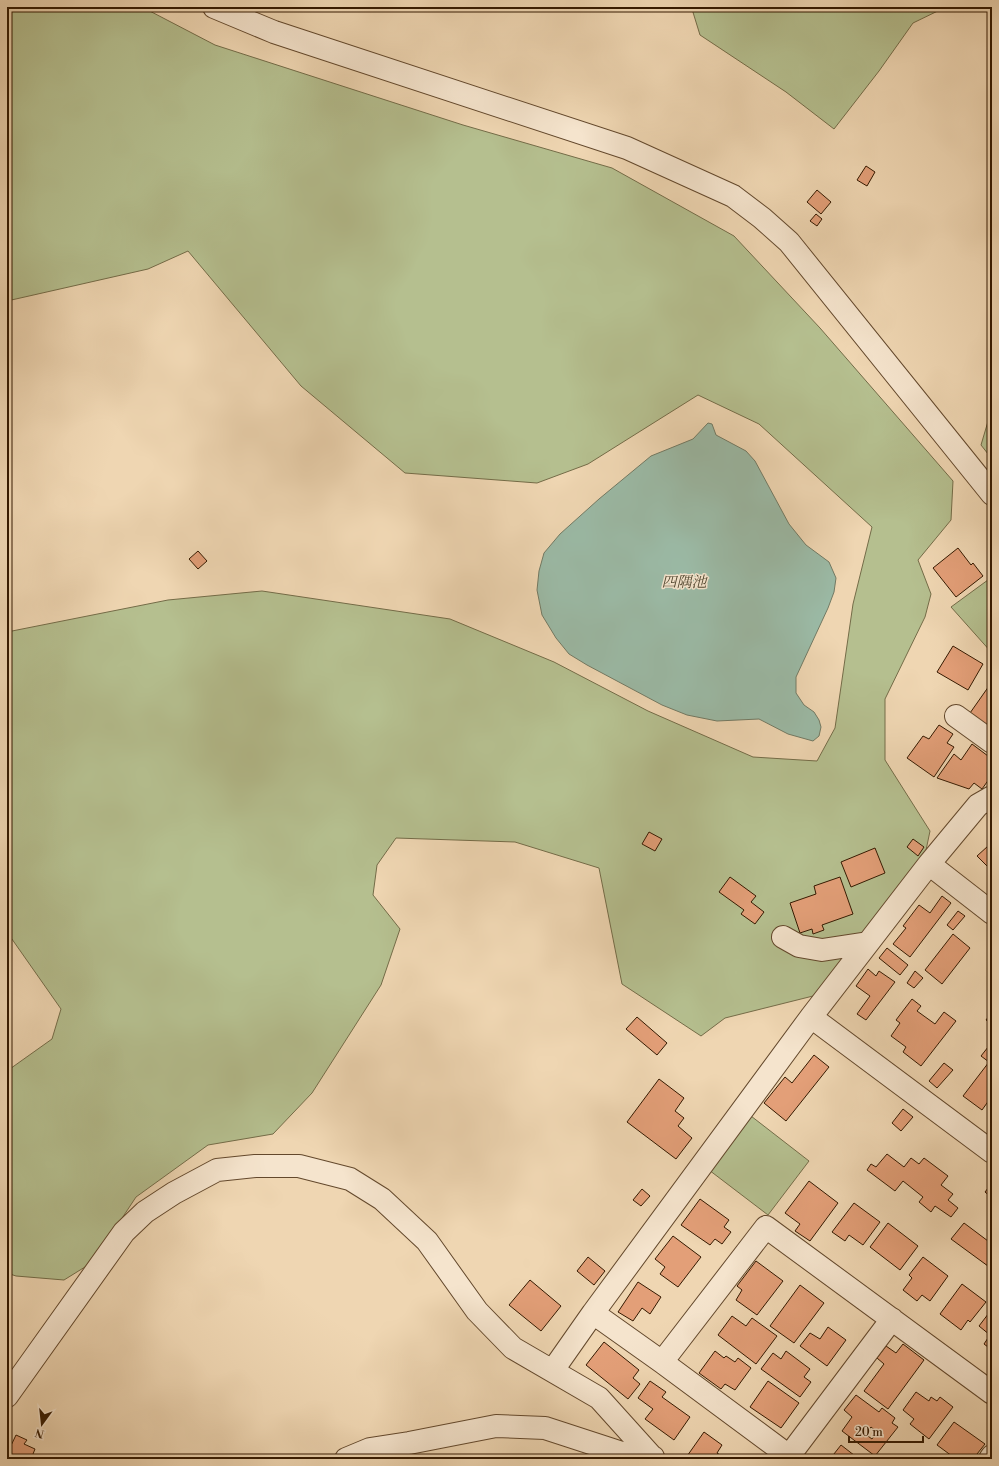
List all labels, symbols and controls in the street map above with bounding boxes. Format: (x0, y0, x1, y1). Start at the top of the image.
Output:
water label: 四隅池 (661, 573, 708, 592)
north arrow (22, 1404, 62, 1444)
scale bar (849, 1418, 923, 1444)
text: N (33, 1425, 46, 1441)
text: 20 m (855, 1425, 883, 1440)

